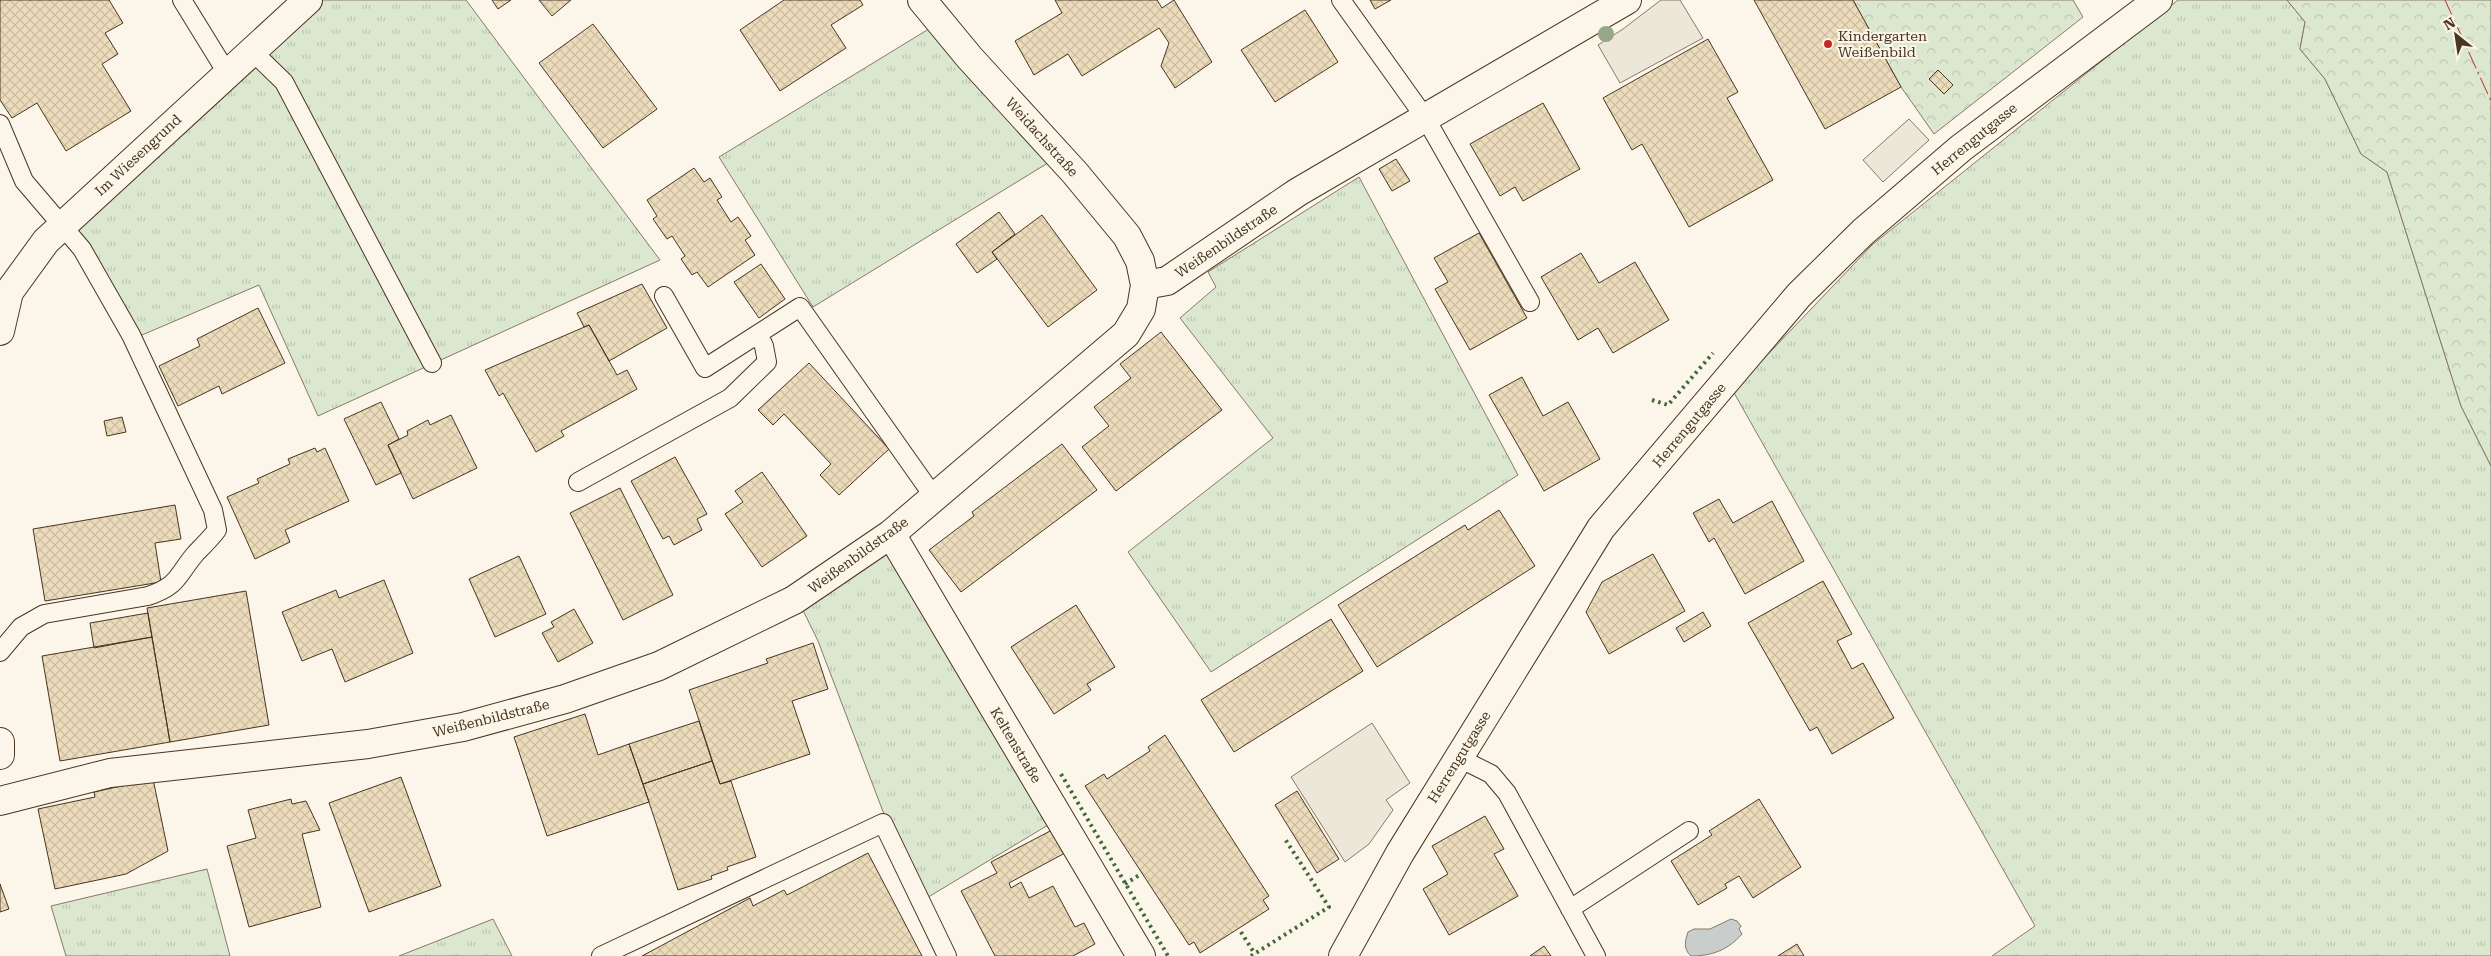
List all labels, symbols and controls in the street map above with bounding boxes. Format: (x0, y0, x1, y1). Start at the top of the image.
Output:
north arrow (2431, 10, 2481, 60)
text: N (2441, 14, 2458, 33)
place label: Kindergarten Weißenbild (1838, 28, 1927, 60)
marker: Kindergarten Weißenbild (1822, 38, 1834, 50)
street label: Weidachstraße (1002, 94, 1082, 180)
street label: Herrengutgasse (1928, 99, 2020, 178)
street label: Im Wiesengrund (92, 111, 184, 199)
street label: Weißenbildstraße (1172, 201, 1280, 281)
street label: Herrengutgasse (1649, 379, 1729, 470)
street label: Weißenbildstraße (805, 513, 911, 597)
street label: Weißenbildstraße (431, 696, 551, 740)
street label: Keltenstraße (987, 704, 1045, 786)
street label: Herrengutgasse (1424, 708, 1494, 806)

